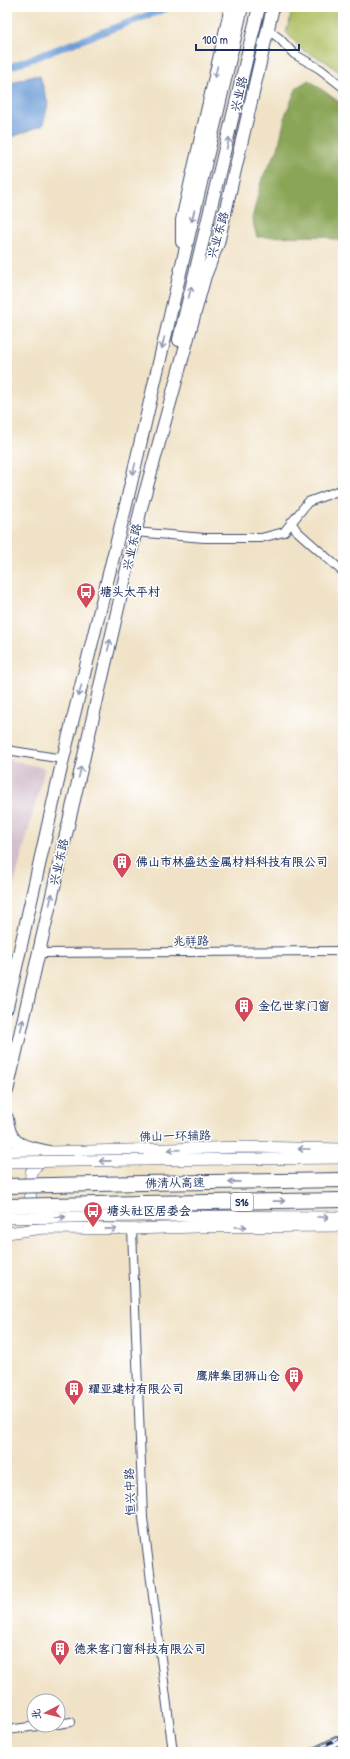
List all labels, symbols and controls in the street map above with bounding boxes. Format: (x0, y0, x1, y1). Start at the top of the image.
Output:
scale bar (196, 26, 299, 52)
text: 100 m (202, 31, 228, 48)
one-way arrow (212, 65, 220, 78)
street label: 兴业路 (226, 74, 251, 113)
one-way arrow (224, 137, 232, 150)
one-way arrow (189, 209, 197, 222)
street label: 兴业东路 (203, 209, 232, 260)
one-way arrow (187, 286, 195, 299)
one-way arrow (159, 336, 167, 349)
one-way arrow (130, 462, 138, 475)
street label: 兴业东路 (118, 522, 145, 572)
bus stop icon: 塘头太平村 (75, 581, 97, 609)
place label: 塘头太平村 (100, 583, 160, 600)
one-way arrow (105, 639, 113, 652)
one-way arrow (76, 684, 84, 697)
one-way arrow (76, 766, 84, 779)
street label: 兴业东路 (45, 837, 72, 887)
building icon: 佛山市林盛达金属材料科技有限公司 (111, 851, 133, 879)
place label: 佛山市林盛达金属材料科技有限公司 (136, 853, 328, 870)
one-way arrow (47, 892, 55, 905)
street label: 兆祥路 (173, 932, 209, 949)
building icon: 金亿世家门窗 (233, 995, 255, 1023)
place label: 金亿世家门窗 (258, 997, 330, 1014)
one-way arrow (18, 1019, 26, 1032)
street label: 佛山一环辅路 (139, 1126, 211, 1145)
one-way arrow (298, 1145, 311, 1153)
one-way arrow (168, 1146, 181, 1153)
one-way arrow (99, 1157, 112, 1165)
street label: 佛清从高速 (145, 1173, 205, 1192)
one-way arrow (228, 1178, 241, 1186)
road number: S16 (231, 1193, 253, 1211)
one-way arrow (272, 1197, 285, 1205)
bus stop icon: 塘头社区居委会 (82, 1200, 104, 1228)
place label: 塘头社区居委会 (107, 1202, 191, 1219)
one-way arrow (53, 1213, 66, 1221)
one-way arrow (316, 1213, 329, 1221)
one-way arrow (234, 1223, 247, 1231)
one-way arrow (104, 1225, 117, 1232)
building icon: 鹰牌集团狮山仓 (283, 1365, 305, 1393)
place label: 鹰牌集团狮山仓 (196, 1367, 280, 1384)
building icon: 耀亚建材有限公司 (63, 1378, 85, 1406)
place label: 耀亚建材有限公司 (88, 1380, 184, 1397)
street label: 恒兴中路 (120, 1468, 139, 1516)
building icon: 德来客门窗科技有限公司 (49, 1638, 71, 1666)
place label: 德来客门窗科技有限公司 (74, 1640, 206, 1657)
north arrow (26, 1693, 66, 1733)
text: 北 (28, 1708, 44, 1721)

